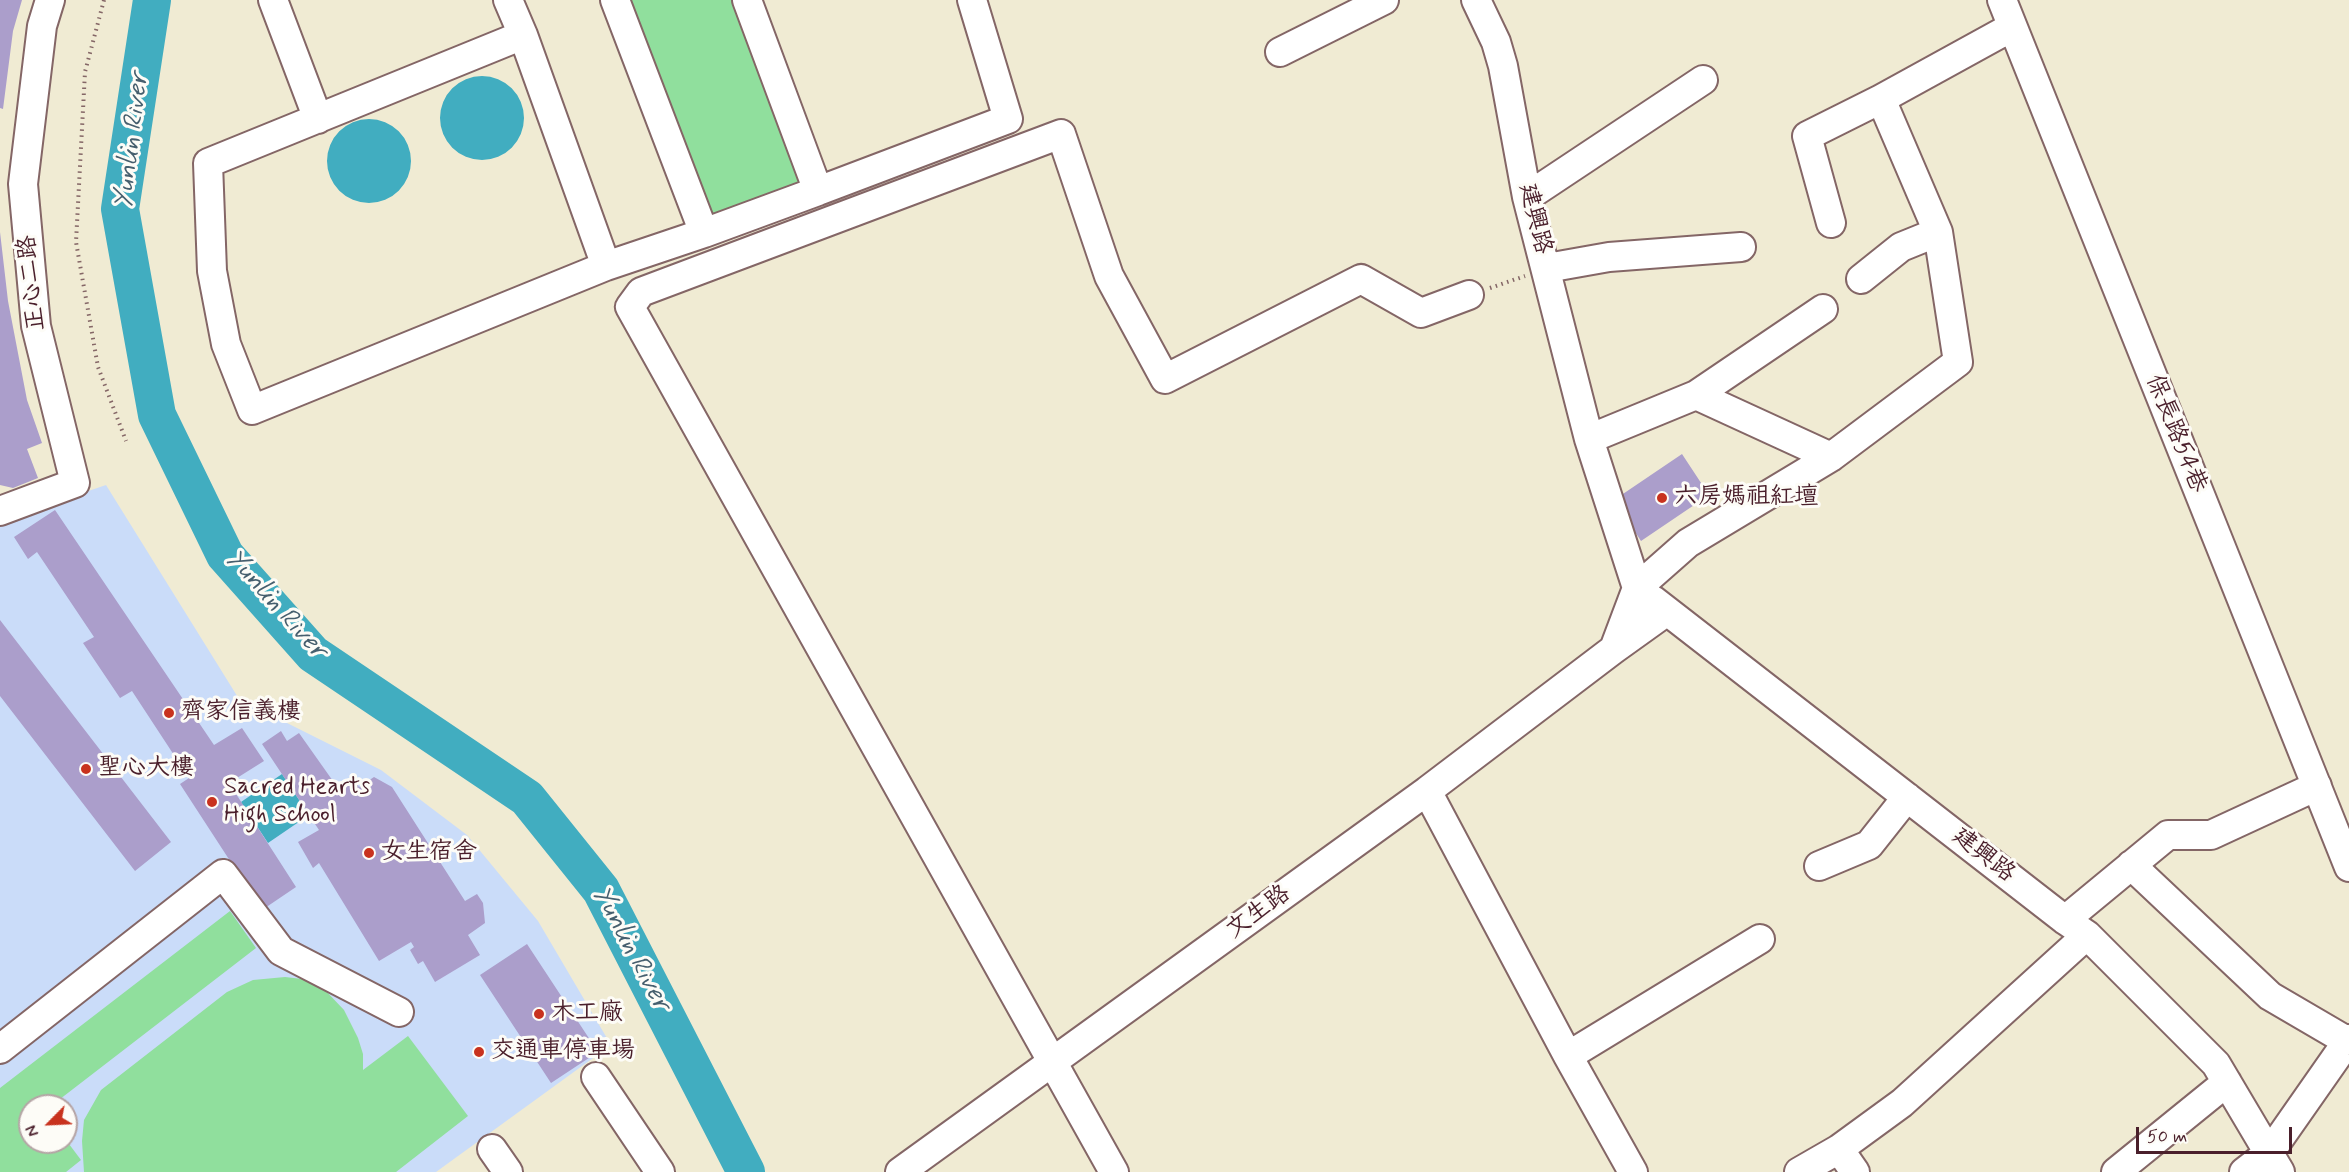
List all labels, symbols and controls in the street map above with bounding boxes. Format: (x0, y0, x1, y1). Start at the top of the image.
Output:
water label: Yunlin River (109, 71, 157, 211)
street label: 建興路 (1511, 181, 1557, 257)
street label: 正心二路 (14, 234, 52, 332)
street label: 保長路54巷 (2138, 371, 2212, 497)
place label: 六房媽祖紅壇 (1674, 484, 1818, 512)
marker: 六房媽祖紅壇 (1655, 491, 1669, 505)
water label: Yunlin River (218, 544, 332, 666)
place label: 齊家信義樓 (181, 699, 301, 727)
marker: 齊家信義樓 (162, 706, 176, 720)
place label: 聖心大樓 (98, 755, 194, 783)
marker: 聖心大樓 (79, 762, 93, 776)
place label: Sacred Hearts High School (224, 774, 370, 830)
marker: Sacred Hearts High School (205, 795, 219, 809)
street label: 建興路 (1946, 822, 2020, 890)
place label: 女生宿舍 (381, 839, 477, 867)
marker: 女生宿舍 (362, 846, 376, 860)
street label: 文生路 (1221, 880, 1297, 946)
water label: Yunlin River (584, 881, 676, 1017)
place label: 木工廠 (551, 1000, 623, 1028)
marker: 木工廠 (532, 1007, 546, 1021)
place label: 交通車停車場 (491, 1038, 635, 1066)
marker: 交通車停車場 (472, 1045, 486, 1059)
north arrow (18, 1094, 78, 1154)
scale bar (2139, 1115, 2295, 1153)
text: N (21, 1122, 45, 1140)
text: 50 m (2147, 1125, 2187, 1149)

